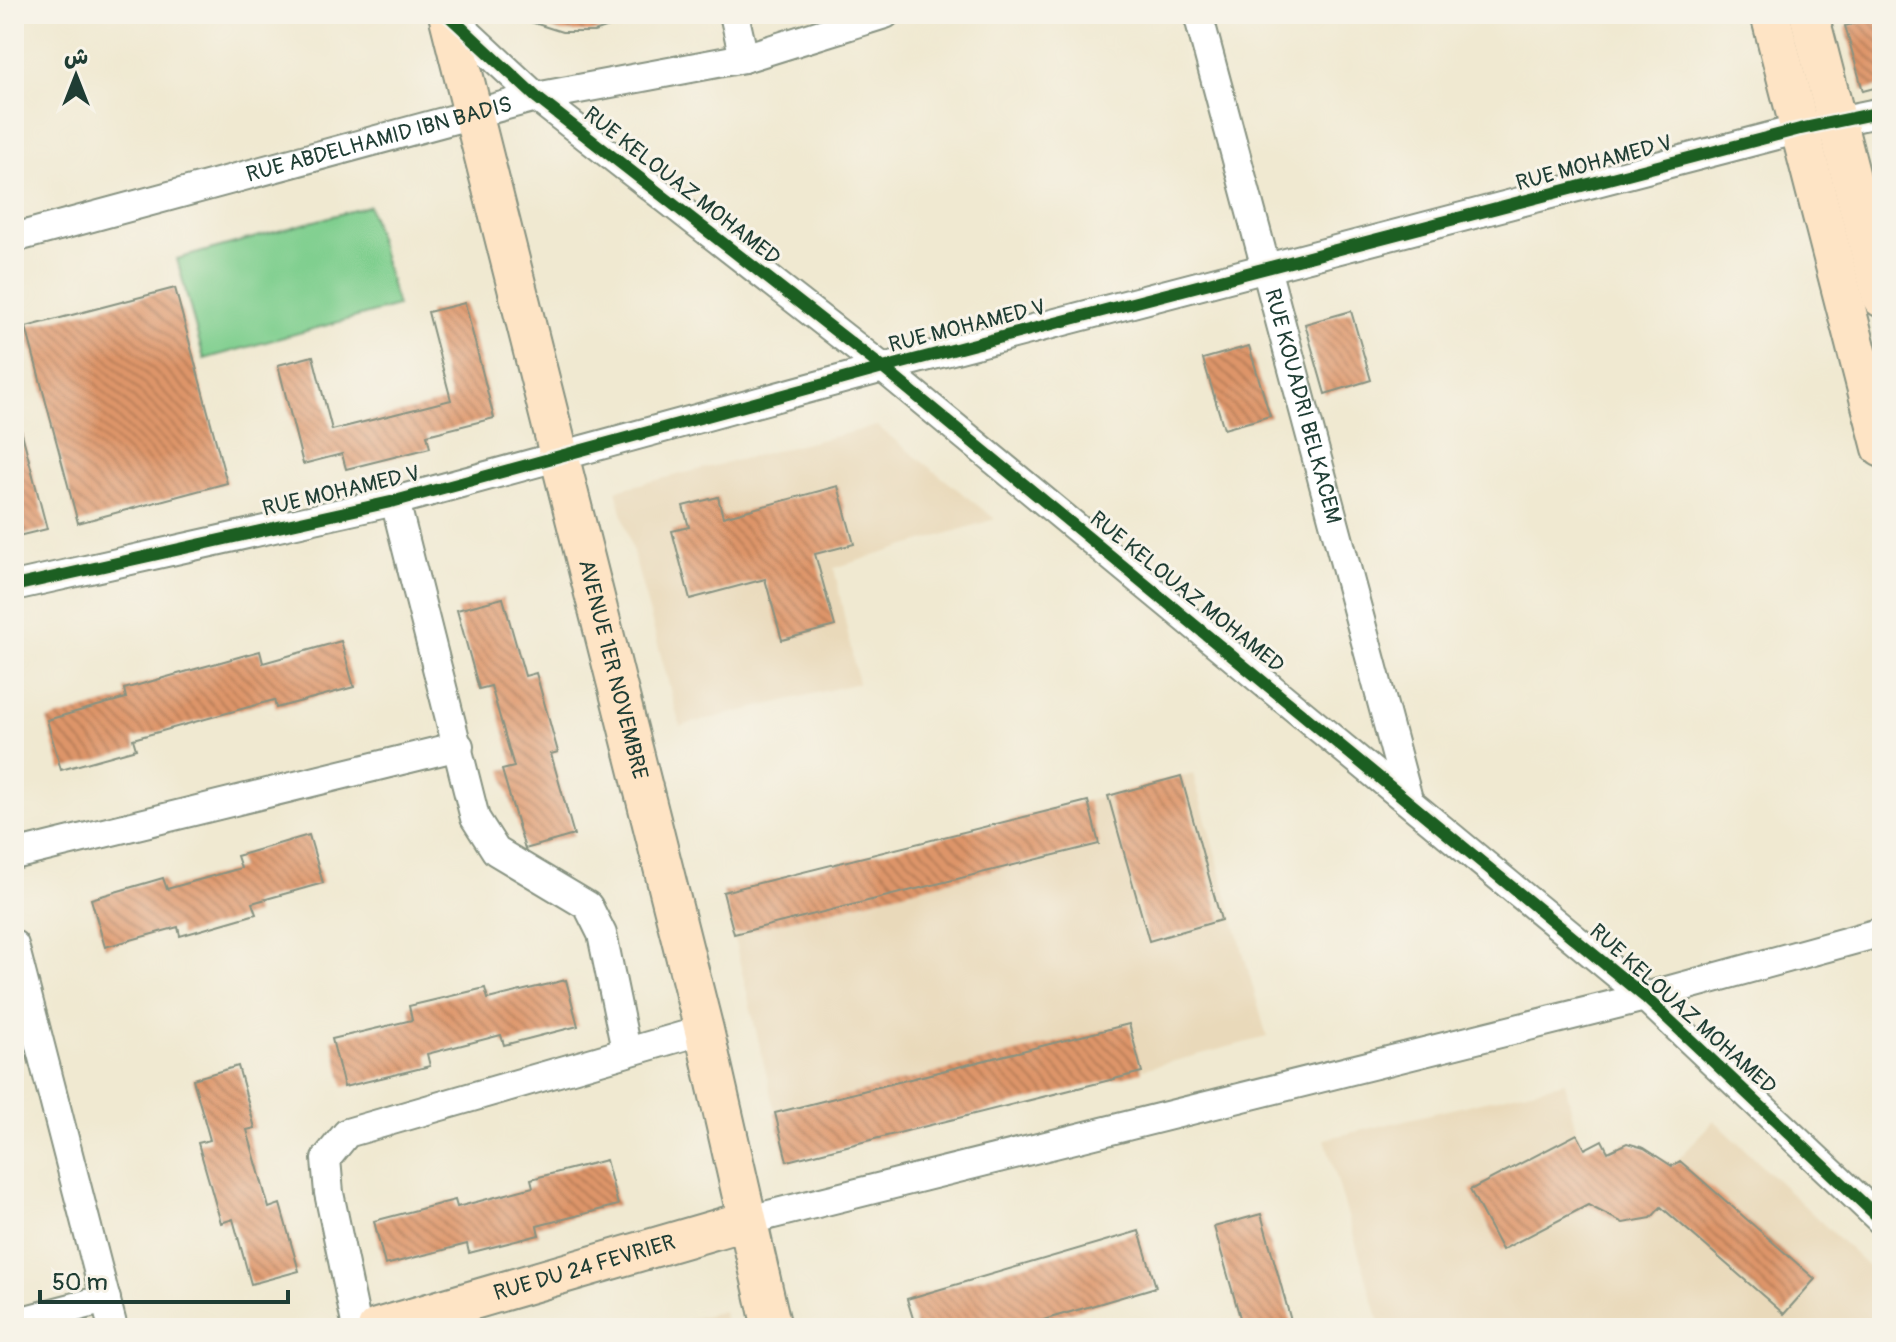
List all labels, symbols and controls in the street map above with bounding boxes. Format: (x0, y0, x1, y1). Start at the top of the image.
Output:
north arrow (36, 36, 116, 116)
text: ش (64, 43, 88, 71)
street label: RUE ABDELHAMID IBN BADIS (243, 90, 515, 189)
street label: RUE KELOUAZ MOHAMED (578, 100, 786, 272)
street label: RUE MOHAMED V (1513, 129, 1675, 197)
street label: RUE KOUADRI BELKACEM (1258, 286, 1348, 527)
street label: RUE MOHAMED V (886, 293, 1048, 359)
street label: RUE MOHAMED V (260, 459, 422, 523)
street label: RUE KELOUAZ MOHAMED (1084, 505, 1290, 679)
street label: AVENUE 1ER NOVEMBRE (572, 557, 654, 782)
street label: RUE KELOUAZ MOHAMED (1584, 918, 1782, 1100)
street label: RUE DU 24 FEVRIER (490, 1228, 678, 1307)
scale bar (40, 1254, 288, 1304)
text: 50 m (52, 1268, 108, 1297)

